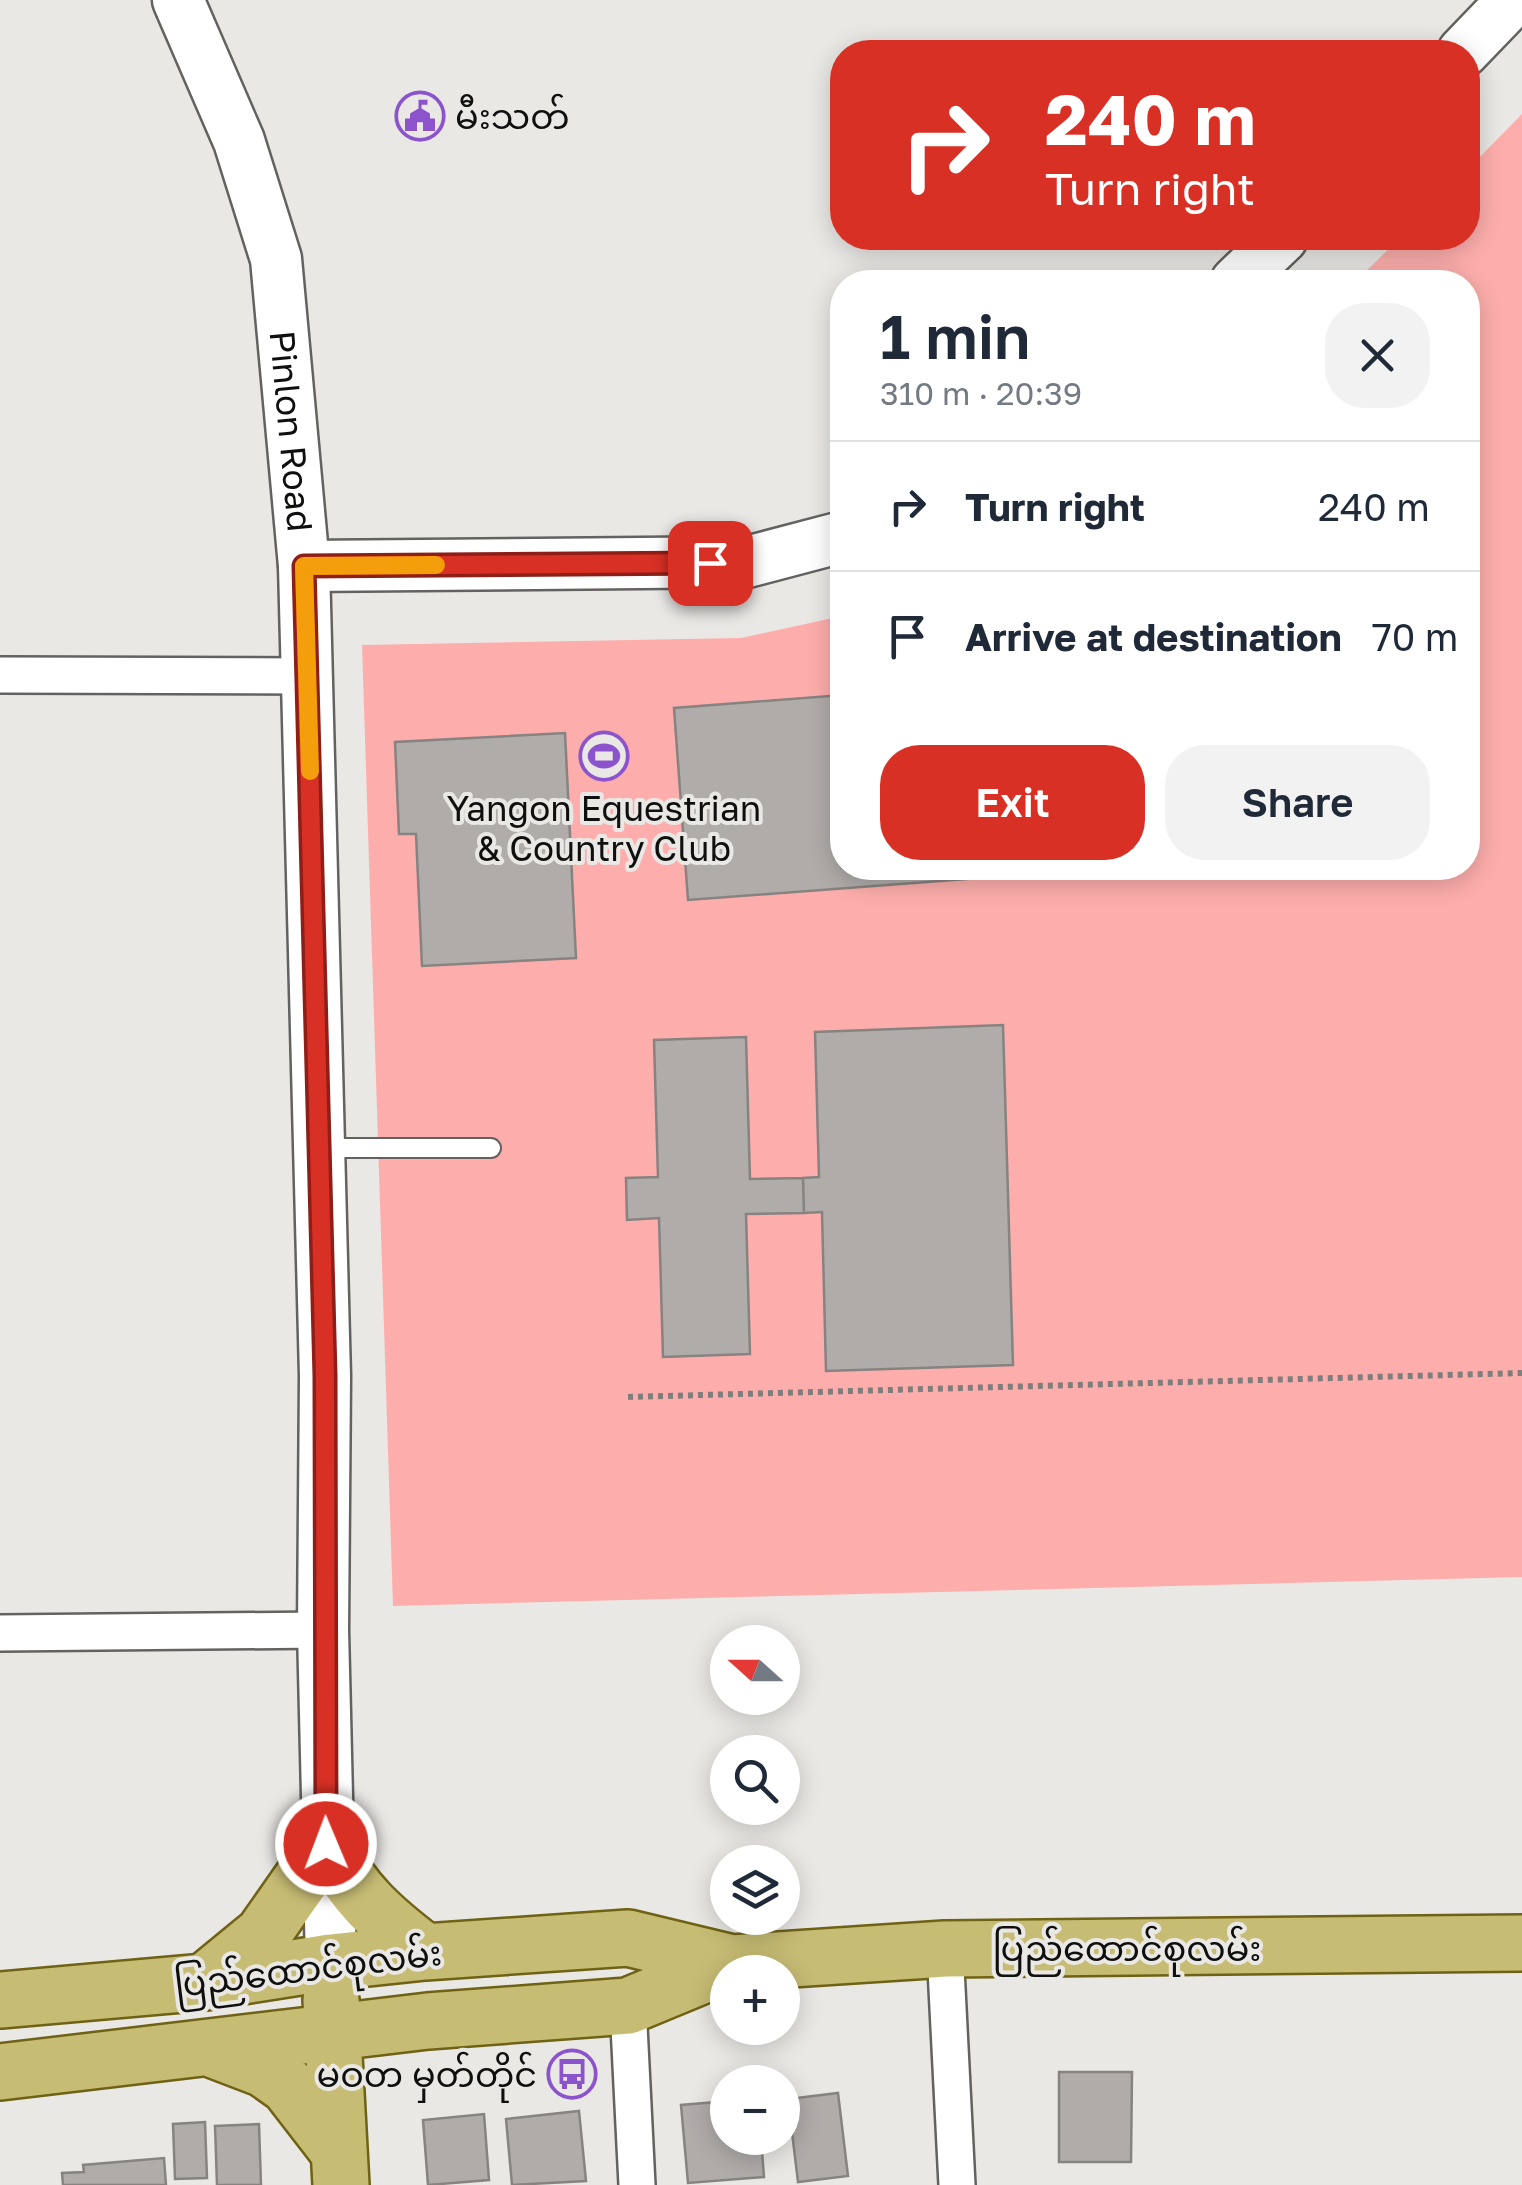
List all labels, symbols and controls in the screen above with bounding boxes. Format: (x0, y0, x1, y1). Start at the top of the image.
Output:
text: 240 m (1045, 76, 1256, 160)
icon: right (880, 80, 1010, 210)
public building icon: မီးသတ် (394, 90, 446, 142)
place label: မီးသတ် (455, 93, 570, 137)
text: Turn right (1045, 161, 1255, 215)
text: 1 min (880, 300, 1030, 372)
button: close (1325, 303, 1430, 408)
street label: Pinlon Road (262, 329, 322, 533)
text: 310 m · 20:39 (880, 374, 1082, 412)
icon: right (880, 479, 935, 534)
text: Turn right (965, 484, 1145, 529)
text: 240 m (1318, 484, 1430, 529)
pin (668, 521, 753, 606)
icon: arrive (683, 536, 738, 591)
icon: arrive (880, 609, 935, 664)
text: Arrive at destination (965, 614, 1342, 659)
text: 70 m (1372, 614, 1459, 659)
sports icon: Yangon Equestrian & Country Club (578, 730, 630, 782)
button: Exit (880, 745, 1145, 860)
button: Share (1165, 745, 1430, 860)
place label: Yangon Equestrian & Country Club (447, 787, 761, 869)
north arrow (710, 1625, 800, 1715)
map controls (710, 1625, 800, 2155)
button: search (710, 1735, 800, 1825)
position arrow (274, 1792, 378, 1896)
button: layers (710, 1845, 800, 1935)
street label: ပြည်ထောင်စုလမ်း (993, 1925, 1261, 1977)
street label: ပြည်ထောင်စုလမ်း (172, 1929, 445, 2013)
button: + (710, 1955, 800, 2045)
bus stop icon: မဝတ မှတ်တိုင် (546, 2048, 598, 2100)
place label: မဝတ မှတ်တိုင် (317, 2051, 537, 2103)
button: − (710, 2065, 800, 2155)

